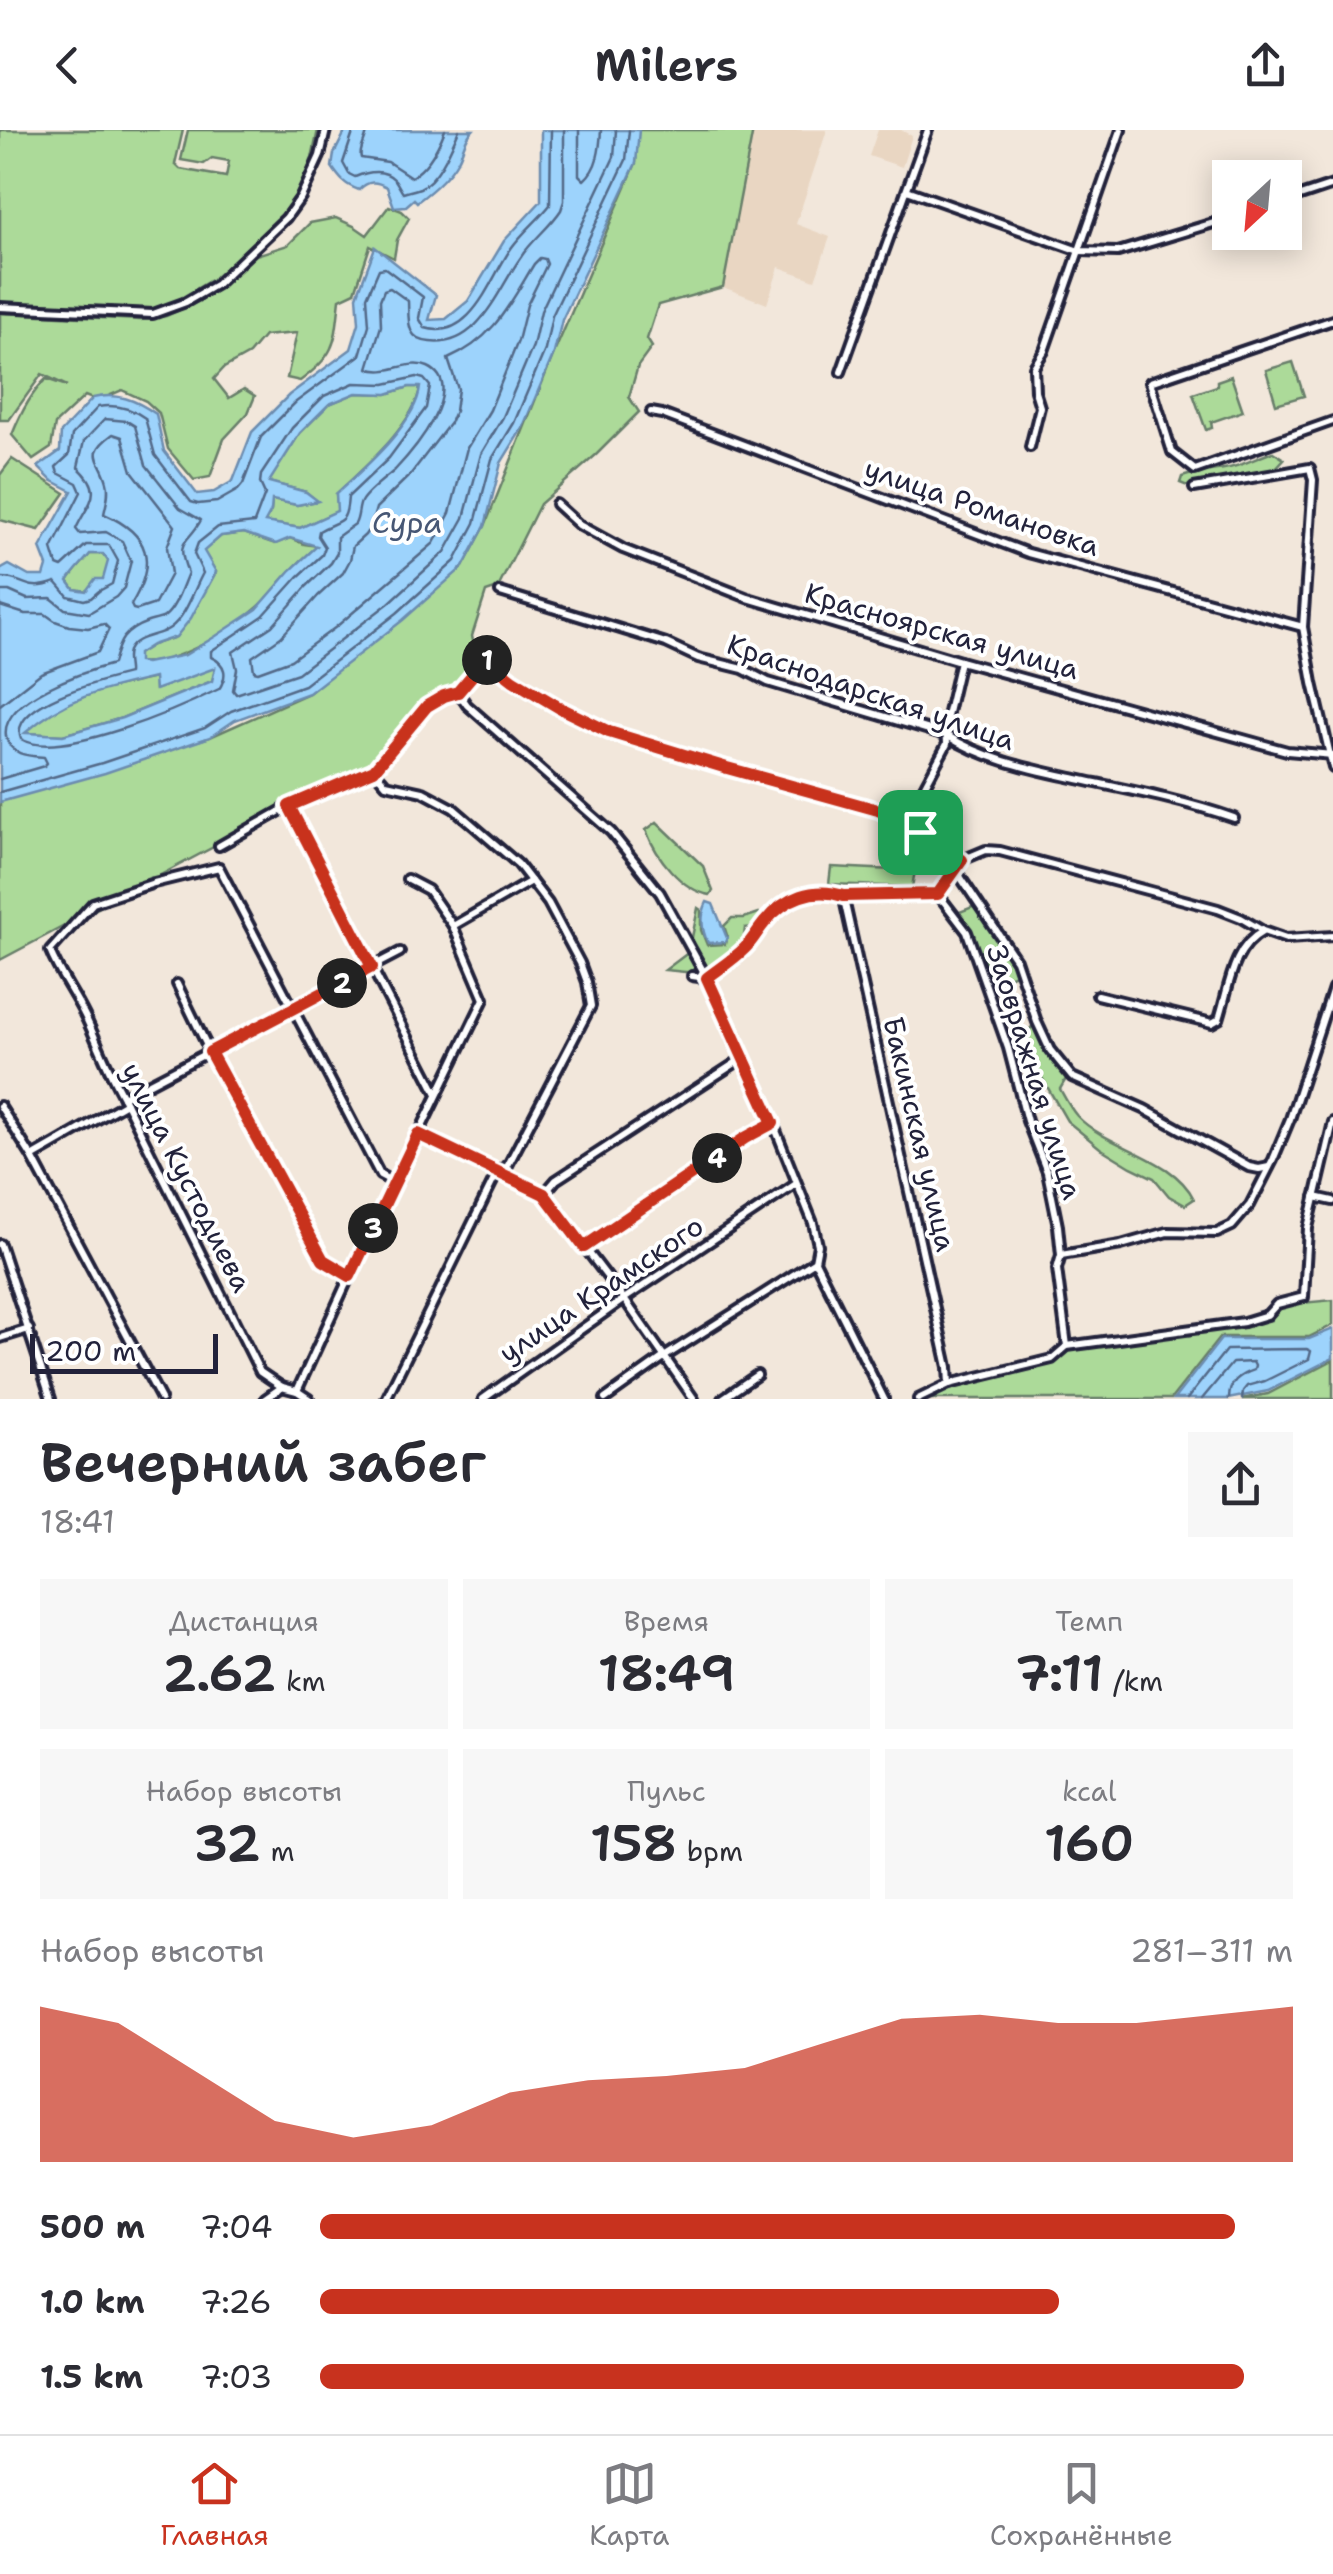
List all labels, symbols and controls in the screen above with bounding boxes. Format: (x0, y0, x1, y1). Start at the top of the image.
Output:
text: Milers (595, 35, 738, 95)
icon: back (40, 38, 95, 93)
icon: share (1238, 38, 1293, 93)
north arrow (1212, 160, 1302, 250)
map controls (1212, 160, 1302, 250)
street label: улица Романовка (859, 449, 1105, 565)
water label: Сура (372, 502, 442, 543)
street label: Красноярская улица (801, 574, 1083, 688)
street label: Краснодарская улица (722, 625, 1020, 759)
pin: 1 (462, 635, 512, 685)
text: 1 (481, 641, 493, 679)
pin (878, 790, 963, 875)
icon: arrive (893, 805, 948, 860)
street label: Заовражная улица (978, 940, 1092, 1204)
pin: 2 (317, 958, 367, 1008)
text: 2 (332, 964, 352, 1002)
street label: Бакинская улица (875, 1013, 965, 1255)
street label: улица Кустодиева (113, 1056, 261, 1298)
pin: 4 (692, 1133, 742, 1183)
text: 4 (707, 1139, 727, 1177)
pin: 3 (348, 1203, 398, 1253)
street label: улица Крамского (491, 1206, 711, 1372)
text: 3 (363, 1209, 383, 1247)
scale bar (30, 1329, 218, 1373)
text: 200 m (45, 1332, 136, 1370)
text: Вечерний забег (40, 1425, 486, 1499)
button: share (1188, 1432, 1293, 1537)
text: 18:41 (40, 1500, 115, 1543)
text: Дистанция (169, 1602, 319, 1640)
text: Время (624, 1602, 709, 1640)
text: Темп (1055, 1602, 1123, 1640)
text: 2.62 (162, 1640, 276, 1707)
text: 18:49 (598, 1640, 735, 1707)
text: 7:11 (1015, 1640, 1104, 1707)
text: km (276, 1662, 326, 1700)
text: /km (1104, 1662, 1163, 1700)
text: Набор высоты (146, 1772, 342, 1810)
text: Пульс (627, 1772, 706, 1810)
text: kcal (1062, 1772, 1116, 1810)
text: 32 (193, 1810, 261, 1877)
text: 158 (590, 1810, 677, 1877)
text: 160 (1044, 1810, 1134, 1877)
text: m (261, 1832, 295, 1870)
text: bpm (677, 1832, 743, 1870)
text: Набор высоты (40, 1929, 265, 1972)
text: 281–311 m (1130, 1929, 1293, 1972)
text: 500 m (40, 2205, 145, 2248)
text: 7:04 (200, 2205, 273, 2248)
text: 1.0 km (40, 2280, 145, 2323)
text: 7:26 (200, 2280, 272, 2323)
text: 1.5 km (40, 2355, 143, 2398)
text: 7:03 (200, 2355, 272, 2398)
tab: Главная (160, 2456, 269, 2554)
tab: Карта (589, 2456, 669, 2554)
tab: Сохранённые (990, 2456, 1173, 2554)

